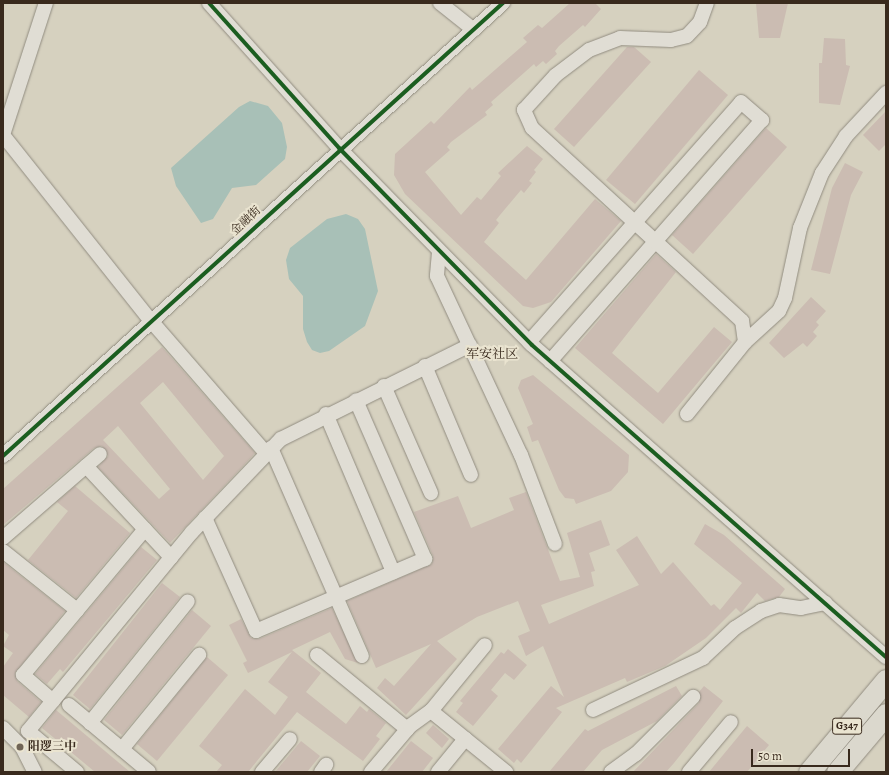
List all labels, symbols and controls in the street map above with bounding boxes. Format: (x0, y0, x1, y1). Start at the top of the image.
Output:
street label: 金融街 (228, 203, 264, 239)
district label: 军安社区 (466, 346, 518, 362)
road number: G347 (832, 717, 862, 735)
place label: 阳逻三中 (28, 740, 76, 754)
scale bar (753, 741, 852, 767)
marker: 阳逻三中 (15, 742, 25, 752)
text: 50 m (758, 748, 782, 764)

